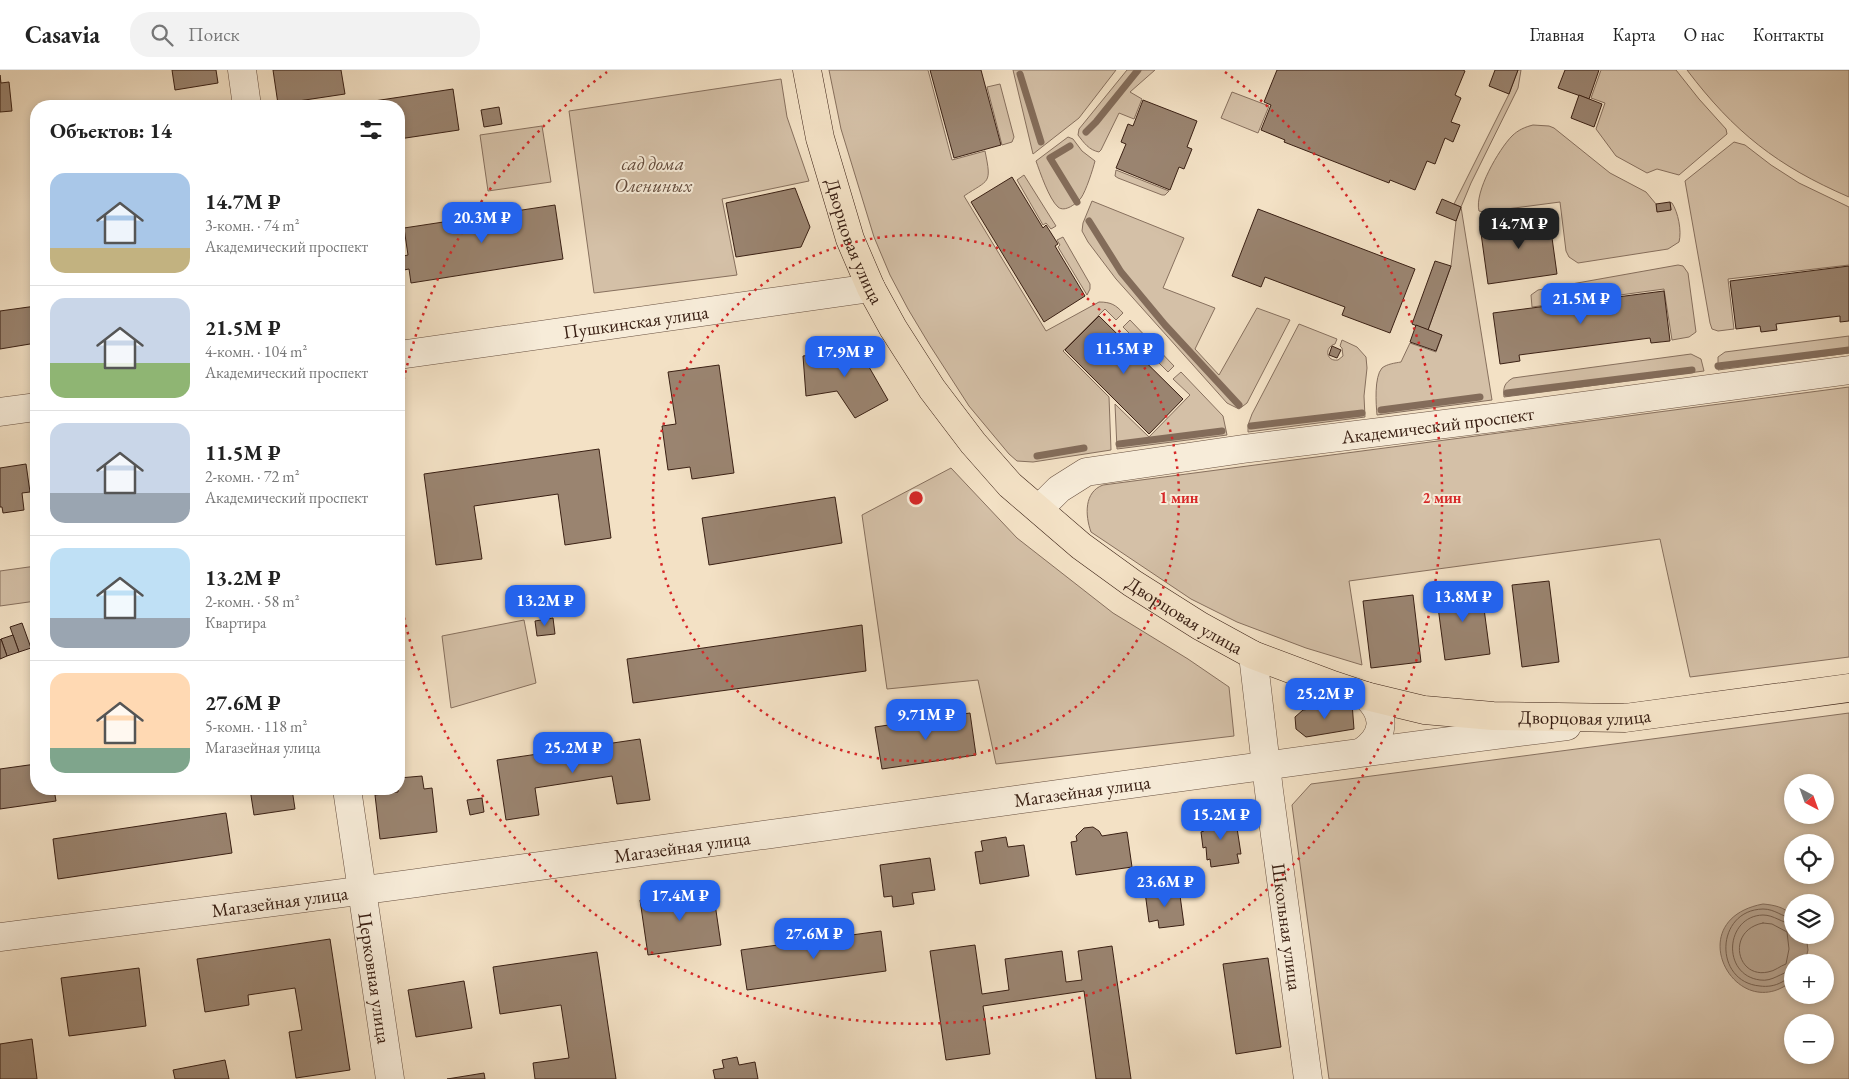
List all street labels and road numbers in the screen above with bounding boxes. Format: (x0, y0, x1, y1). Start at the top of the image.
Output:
street label: Дворцовая улица (820, 175, 890, 309)
street label: Пушкинская улица (561, 299, 711, 345)
street label: Академический проспект (1339, 401, 1536, 450)
street label: Дворцовая улица (1121, 570, 1248, 660)
street label: Дворцовая улица (1518, 703, 1653, 731)
street label: Магазейная улица (1012, 769, 1152, 813)
street label: Магазейная улица (612, 825, 752, 869)
street label: Школьная улица (1266, 862, 1308, 992)
street label: Магазейная улица (210, 880, 350, 923)
street label: Церковная улица (352, 911, 397, 1046)

